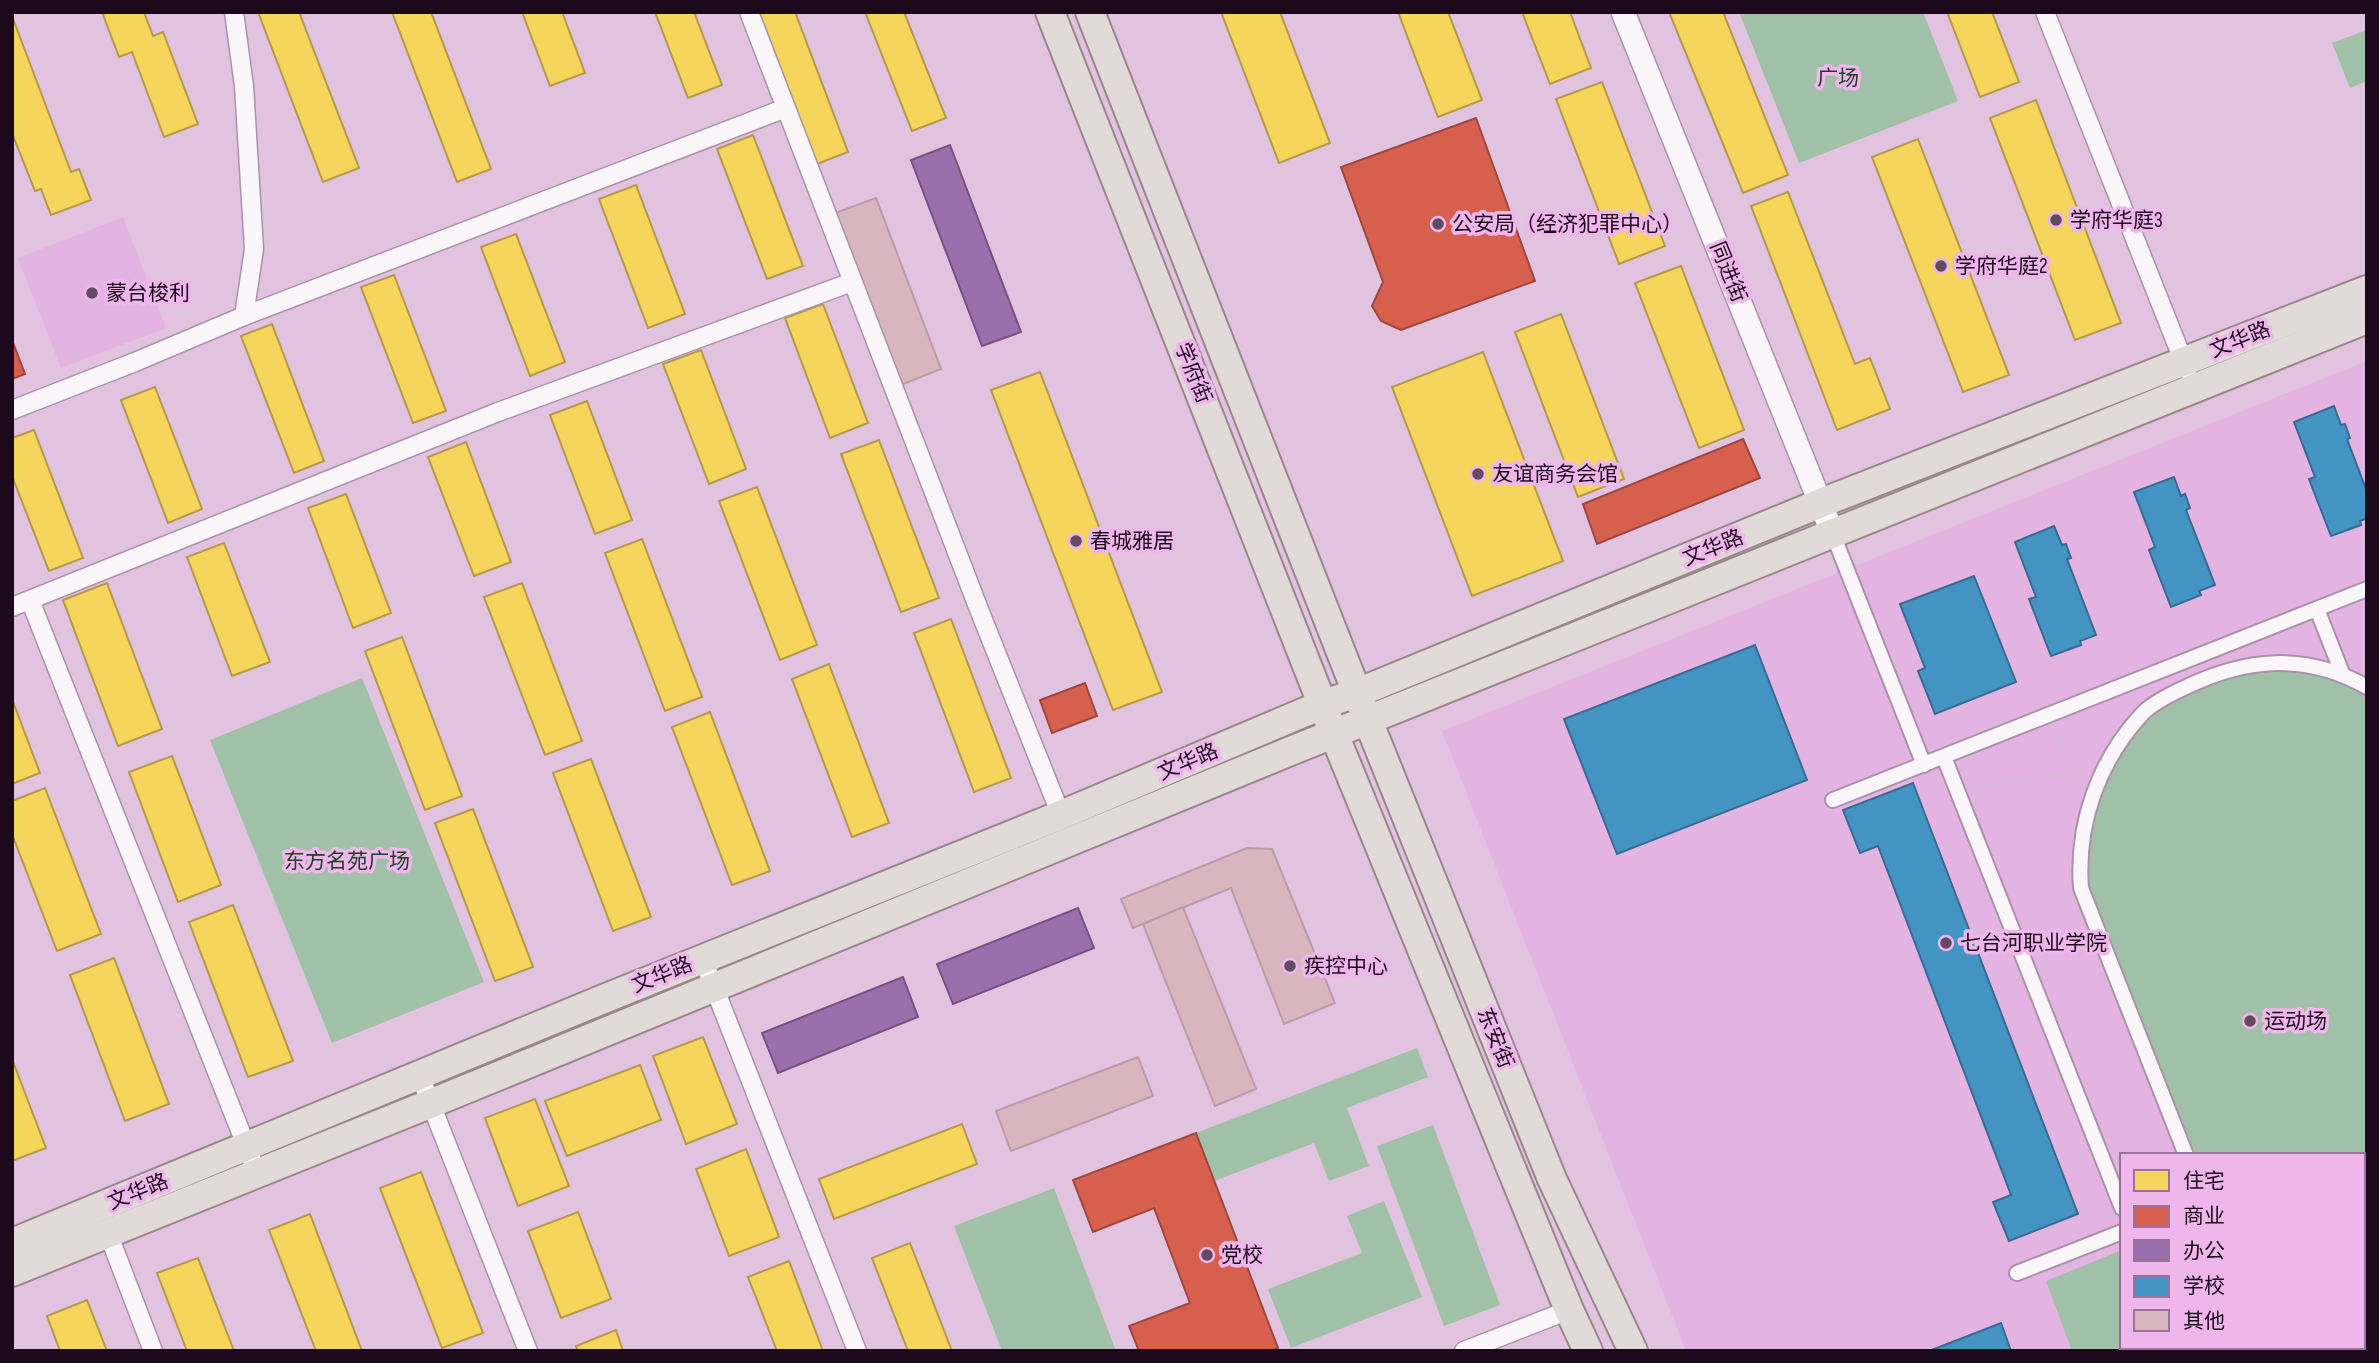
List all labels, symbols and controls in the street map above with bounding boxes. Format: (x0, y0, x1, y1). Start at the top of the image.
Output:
park label: 广场 (1817, 66, 1859, 91)
place label: 学府华庭3 (2070, 208, 2163, 233)
place label: 公安局（经济犯罪中心） (1452, 212, 1683, 237)
marker: 学府华庭3 (2048, 212, 2064, 228)
marker: 公安局（经济犯罪中心） (1430, 216, 1446, 232)
street label: 同进街 (1705, 238, 1751, 306)
place label: 学府华庭2 (1955, 254, 2048, 279)
marker: 学府华庭2 (1933, 258, 1949, 274)
place label: 蒙台梭利 (106, 281, 190, 306)
marker: 蒙台梭利 (84, 285, 100, 301)
street label: 文华路 (2206, 317, 2274, 363)
street label: 学府街 (1170, 339, 1216, 407)
place label: 友谊商务会馆 (1492, 462, 1618, 487)
marker: 友谊商务会馆 (1470, 466, 1486, 482)
street label: 文华路 (1679, 525, 1747, 571)
place label: 春城雅居 (1090, 529, 1174, 554)
marker: 春城雅居 (1068, 533, 1084, 549)
street label: 文华路 (1154, 738, 1222, 786)
park label: 东方名苑广场 (284, 849, 410, 874)
place label: 七台河职业学院 (1960, 931, 2107, 956)
marker: 七台河职业学院 (1938, 935, 1954, 951)
street label: 文华路 (628, 952, 696, 998)
place label: 疾控中心 (1304, 954, 1388, 979)
marker: 疾控中心 (1282, 958, 1298, 974)
street label: 东安街 (1472, 1004, 1518, 1072)
place label: 运动场 (2264, 1009, 2327, 1034)
marker: 运动场 (2242, 1013, 2258, 1029)
legend (2120, 1153, 2365, 1349)
street label: 文华路 (104, 1169, 172, 1215)
text: 住宅 (2183, 1169, 2225, 1194)
text: 商业 (2183, 1204, 2225, 1229)
text: 办公 (2183, 1239, 2225, 1264)
place label: 党校 (1221, 1243, 1263, 1268)
marker: 党校 (1199, 1247, 1215, 1263)
text: 学校 (2183, 1274, 2225, 1299)
text: 其他 (2183, 1309, 2225, 1334)

